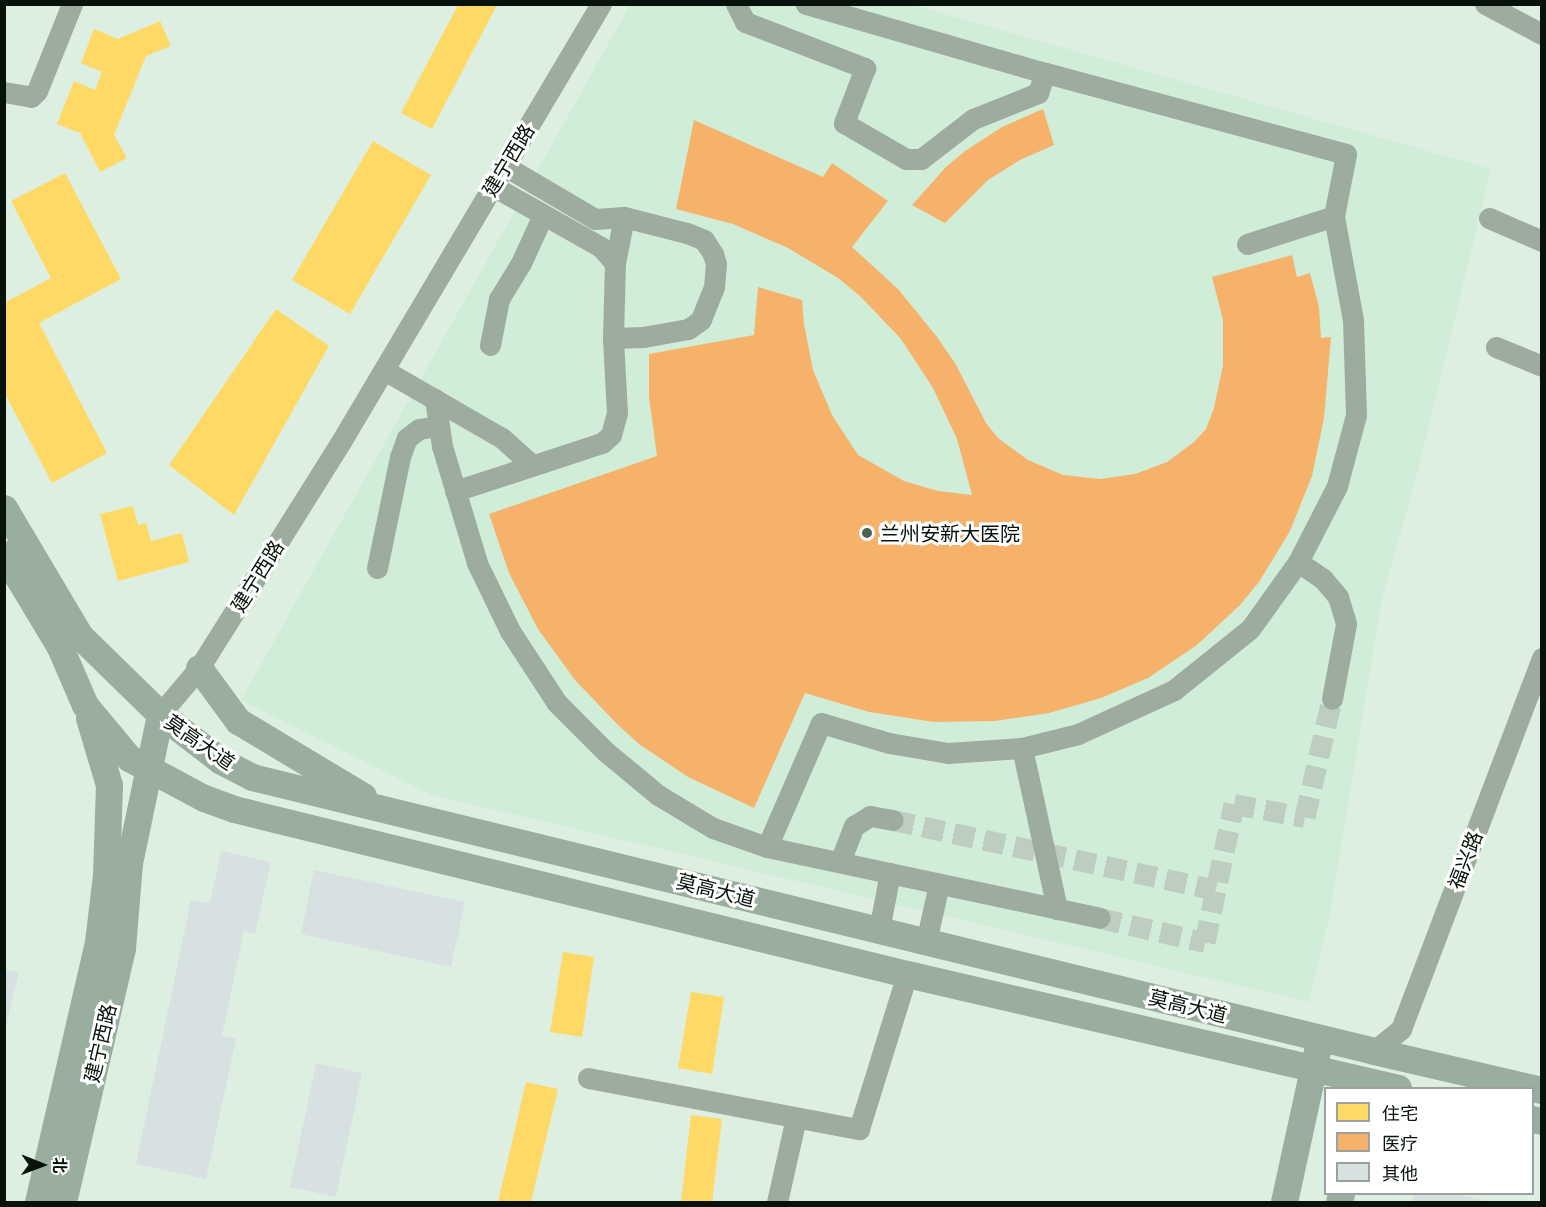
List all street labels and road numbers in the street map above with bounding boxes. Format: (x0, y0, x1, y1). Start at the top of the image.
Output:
street label: 建宁西路 (477, 120, 539, 200)
street label: 建宁西路 (226, 536, 288, 616)
street label: 莫高大道 (160, 709, 240, 775)
street label: 福兴路 (1443, 828, 1487, 892)
street label: 莫高大道 (674, 869, 758, 911)
street label: 莫高大道 (1146, 985, 1230, 1027)
street label: 建宁西路 (79, 1001, 121, 1085)

